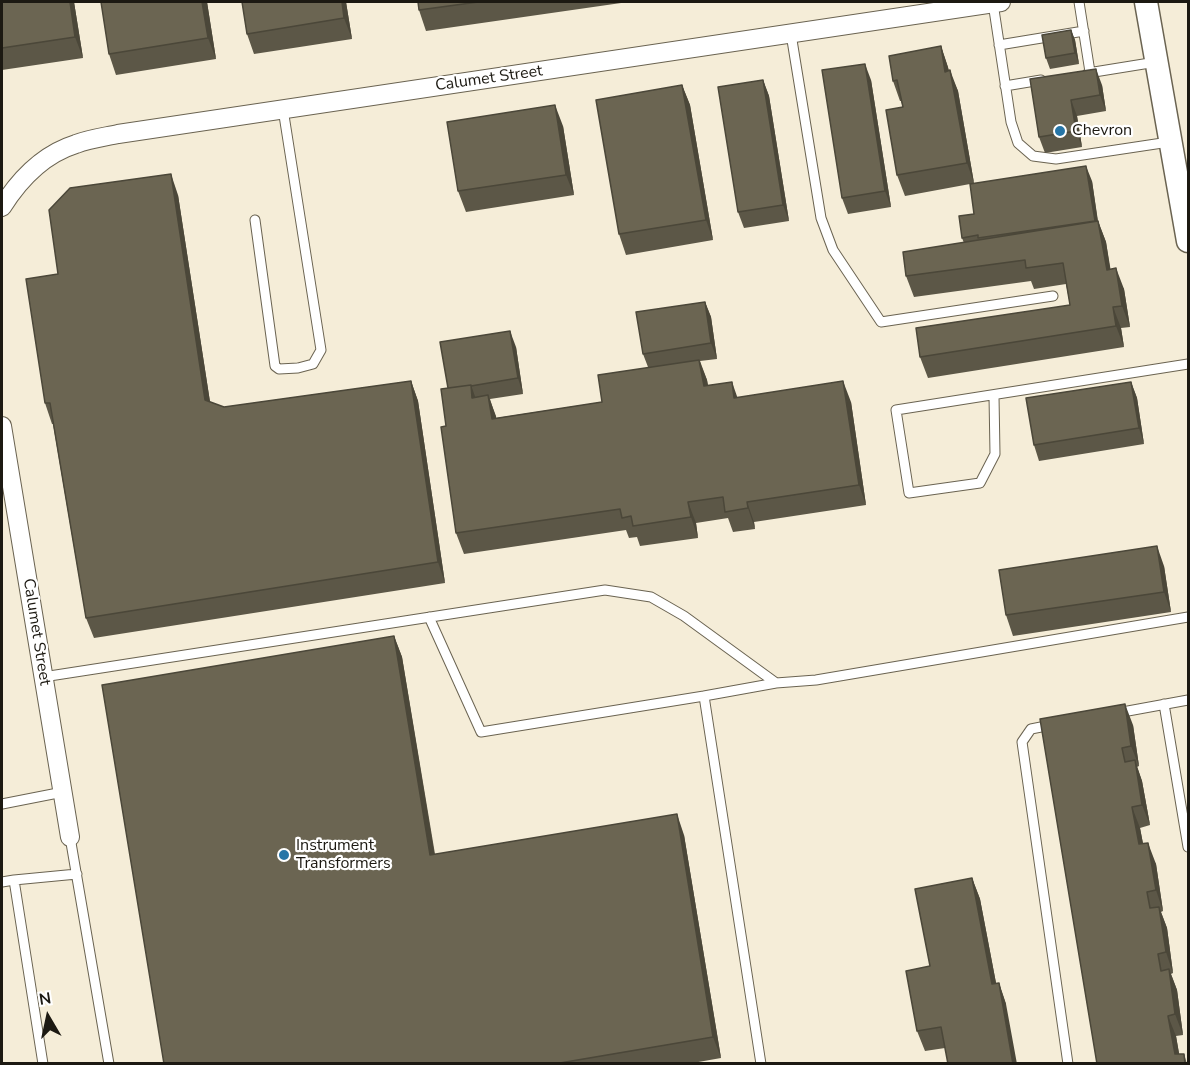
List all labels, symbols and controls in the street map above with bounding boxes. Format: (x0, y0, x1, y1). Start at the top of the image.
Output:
street label: Calumet Street (434, 62, 544, 96)
place label: Chevron (1072, 121, 1132, 141)
marker: Chevron (1053, 124, 1067, 138)
street label: Calumet Street (18, 577, 54, 687)
place label: Instrument Transformers (296, 836, 391, 874)
marker: Instrument Transformers (277, 848, 291, 862)
north arrow (18, 987, 78, 1047)
text: N (38, 987, 53, 1011)

